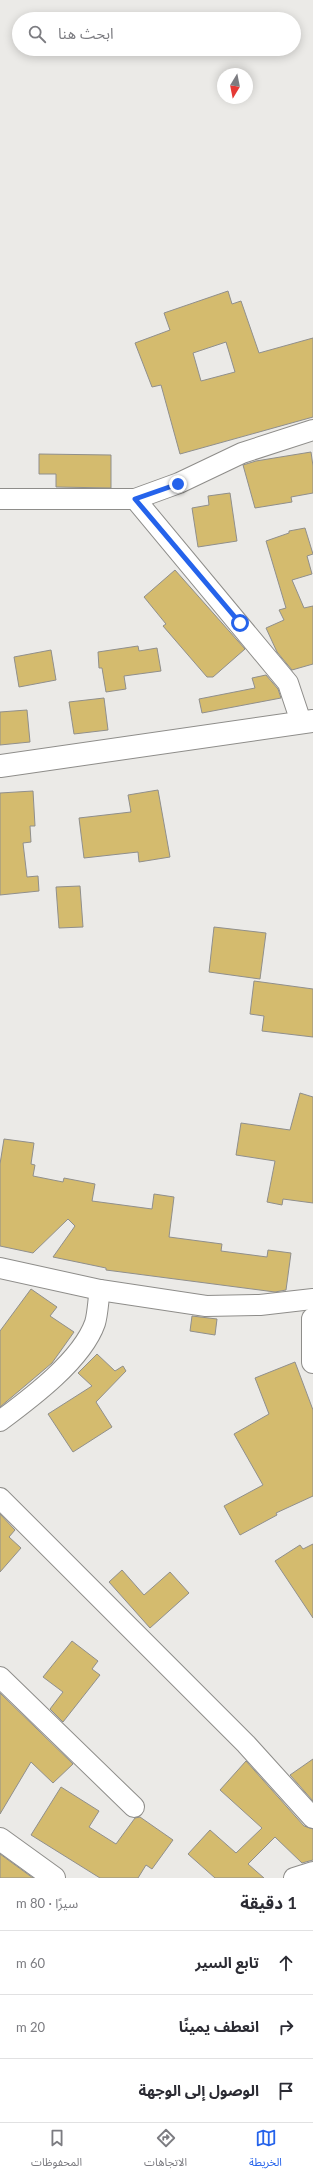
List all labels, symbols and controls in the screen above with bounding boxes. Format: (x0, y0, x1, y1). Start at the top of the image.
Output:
search box (12, 12, 301, 56)
icon: search (26, 23, 48, 45)
text: ابحث هنا (58, 24, 114, 42)
north arrow (217, 68, 253, 104)
route end (169, 475, 187, 493)
route start (231, 614, 249, 632)
text: 1 دقيقة (240, 1892, 297, 1913)
text: سيرًا · 80 m (16, 1895, 78, 1911)
icon: ahead (275, 1952, 297, 1974)
text: تابع السير (195, 1953, 259, 1971)
text: 60 m (16, 1955, 45, 1971)
icon: right (275, 2016, 297, 2038)
text: انعطف يمينًا (179, 2017, 259, 2035)
text: 20 m (16, 2019, 45, 2035)
icon: arrive (275, 2080, 297, 2102)
text: الوصول إلى الوجهة (138, 2081, 259, 2099)
tab: المحفوظات (31, 2127, 82, 2174)
tab: الاتجاهات (144, 2127, 187, 2174)
tab: الخريطة (249, 2127, 282, 2174)

